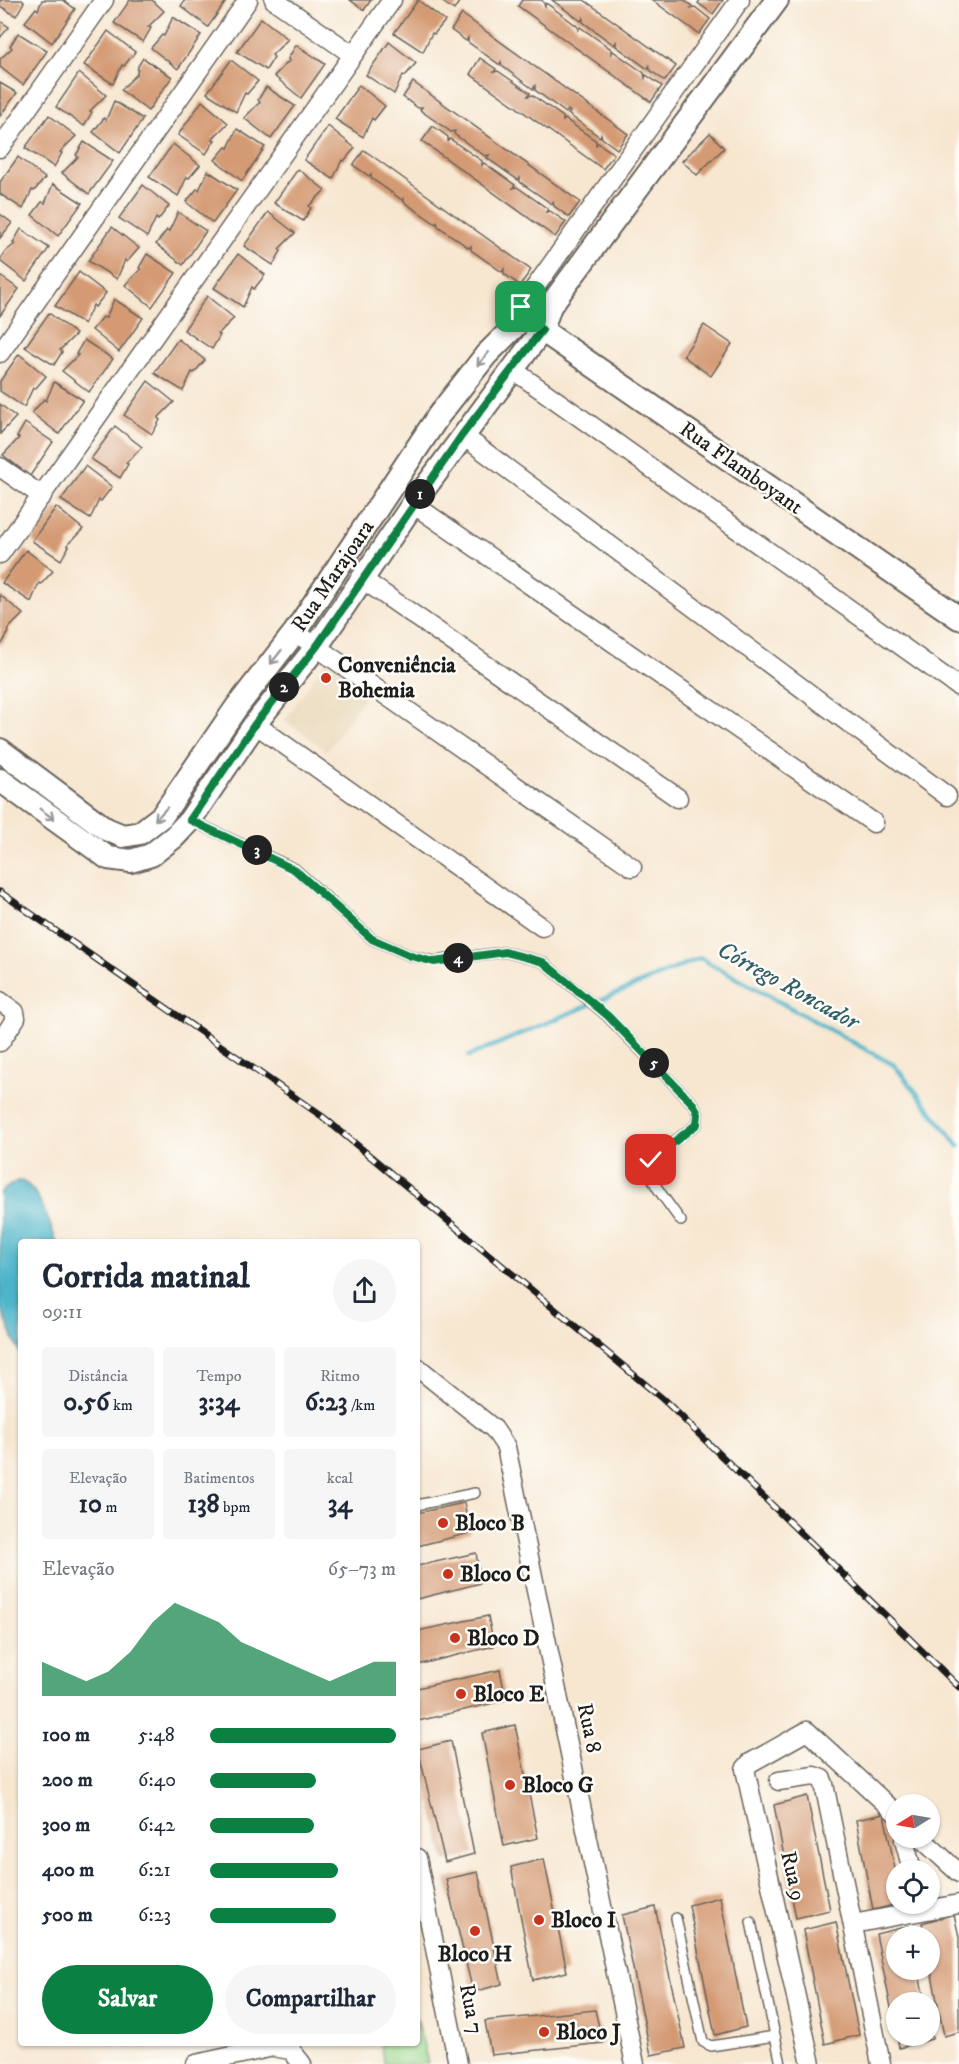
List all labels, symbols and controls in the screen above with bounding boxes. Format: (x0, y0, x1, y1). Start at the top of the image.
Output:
pin (495, 281, 546, 332)
icon: arrive (504, 290, 537, 323)
one-way arrow (476, 351, 490, 366)
street label: Rua Flamboyant (674, 416, 808, 520)
pin: 1 (405, 479, 435, 509)
text: 1 (417, 484, 423, 504)
street label: Rua Marajoara (286, 514, 381, 637)
one-way arrow (269, 648, 282, 664)
place label: Conveniência Bohemia (338, 652, 456, 704)
marker: Conveniência Bohemia (319, 671, 333, 685)
pin: 2 (269, 672, 299, 702)
text: 2 (280, 677, 288, 697)
one-way arrow (154, 807, 168, 822)
one-way arrow (39, 808, 55, 820)
pin: 3 (242, 835, 272, 865)
text: 3 (254, 840, 260, 860)
water label: Córrego Roncador (712, 935, 866, 1038)
pin: 4 (443, 943, 473, 973)
text: 4 (453, 948, 463, 968)
pin: 5 (639, 1048, 669, 1078)
text: 5 (650, 1053, 658, 1073)
pin (625, 1134, 676, 1185)
icon: check (634, 1143, 667, 1176)
text: Corrida matinal (42, 1257, 250, 1298)
button: share (333, 1259, 396, 1322)
text: 09:11 (42, 1300, 83, 1325)
text: Distância (68, 1366, 128, 1386)
text: Tempo (197, 1366, 241, 1386)
text: Ritmo (320, 1366, 360, 1386)
text: 0.56 (63, 1386, 109, 1419)
text: 3:34 (198, 1386, 240, 1419)
text: 6:23 (305, 1386, 348, 1419)
text: km (109, 1395, 133, 1415)
text: /km (348, 1395, 375, 1415)
text: Elevação (69, 1468, 127, 1488)
text: Batimentos (183, 1468, 255, 1488)
text: kcal (327, 1468, 353, 1488)
text: 10 (79, 1488, 102, 1521)
text: 138 (187, 1488, 220, 1521)
text: 34 (328, 1488, 352, 1521)
text: m (102, 1497, 117, 1517)
text: bpm (220, 1497, 251, 1517)
place label: Bloco B (455, 1510, 525, 1537)
marker: Bloco B (436, 1516, 450, 1530)
text: Elevação (42, 1557, 115, 1582)
text: 65–73 m (328, 1557, 396, 1582)
place label: Bloco C (460, 1561, 531, 1588)
marker: Bloco C (441, 1567, 455, 1581)
place label: Bloco D (467, 1625, 539, 1652)
marker: Bloco D (448, 1631, 462, 1645)
place label: Bloco E (473, 1681, 545, 1708)
marker: Bloco E (454, 1687, 468, 1701)
street label: Rua 8 (571, 1701, 607, 1755)
text: 100 m (42, 1723, 90, 1748)
text: 5:48 (138, 1723, 175, 1748)
text: 200 m (42, 1768, 93, 1793)
text: 6:40 (138, 1768, 176, 1793)
place label: Bloco G (522, 1772, 594, 1799)
marker: Bloco G (503, 1778, 517, 1792)
north arrow (886, 1794, 940, 1848)
map controls (886, 1794, 940, 2046)
text: 300 m (42, 1813, 90, 1838)
text: 6:42 (138, 1813, 175, 1838)
street label: Rua 9 (774, 1848, 812, 1904)
text: 400 m (42, 1858, 94, 1883)
text: 6:21 (138, 1858, 171, 1883)
button: locate (886, 1860, 940, 1914)
text: 500 m (42, 1903, 93, 1928)
text: 6:23 (138, 1903, 171, 1928)
place label: Bloco I (551, 1907, 616, 1934)
marker: Bloco I (532, 1913, 546, 1927)
marker: Bloco H (468, 1924, 482, 1938)
button: + (886, 1926, 940, 1980)
place label: Bloco H (438, 1941, 512, 1968)
button: Salvar (42, 1965, 213, 2034)
button: Compartilhar (225, 1965, 396, 2034)
street label: Rua 7 (453, 1981, 489, 2037)
button: − (886, 1992, 940, 2046)
place label: Bloco J (556, 2019, 621, 2046)
marker: Bloco J (537, 2025, 551, 2039)

